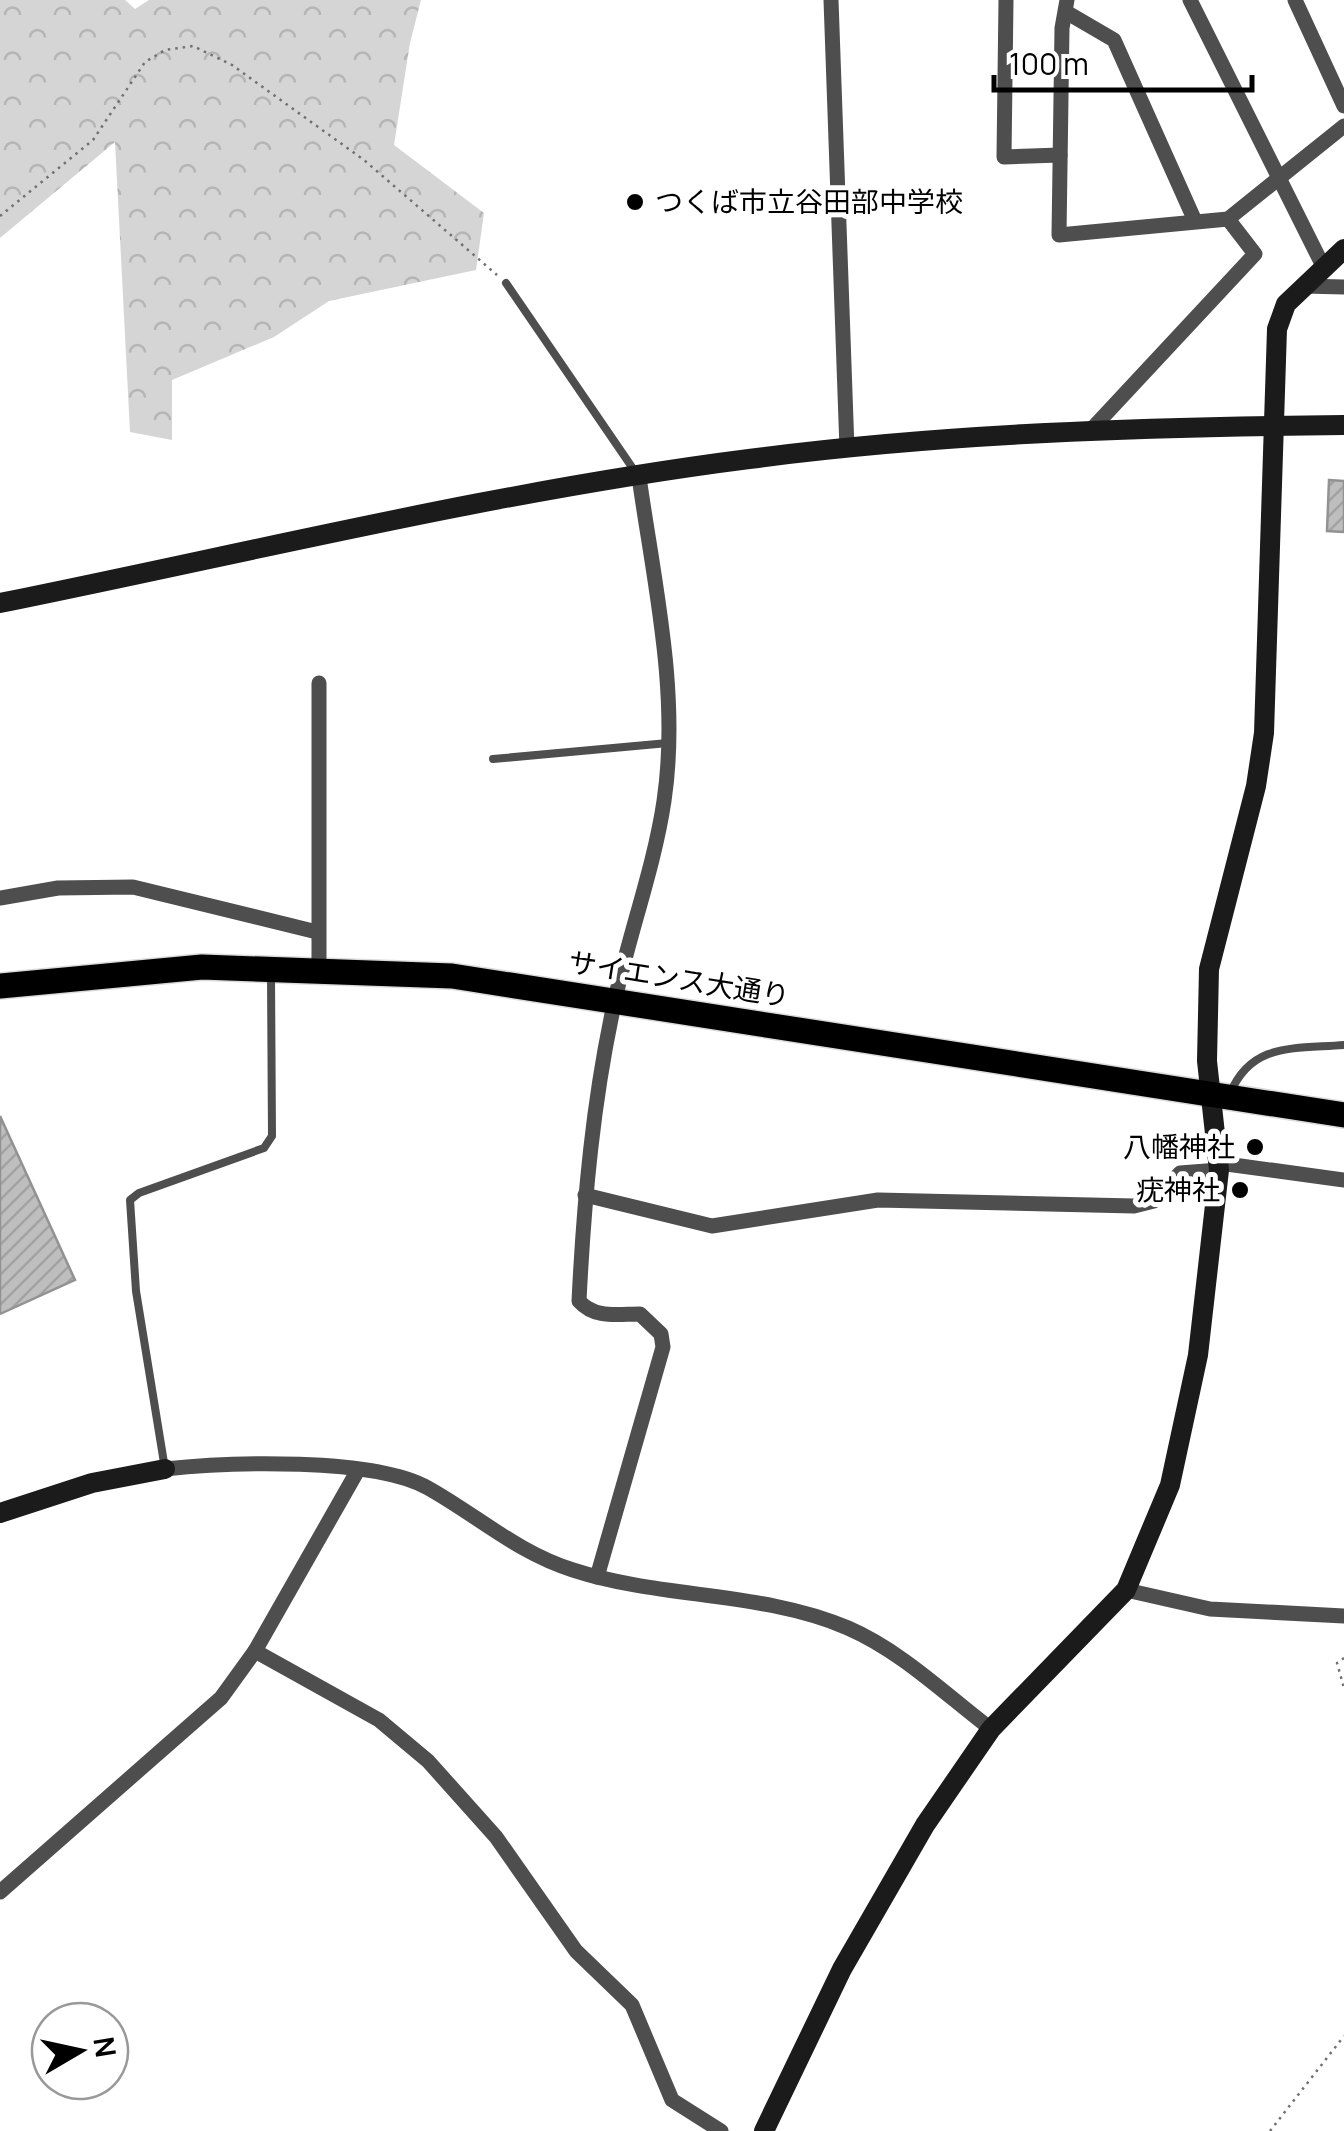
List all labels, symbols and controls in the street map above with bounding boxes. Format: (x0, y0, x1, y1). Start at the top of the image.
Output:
scale bar (994, 30, 1252, 92)
text: 100 m (1009, 43, 1089, 84)
place label: つくば市立谷田部中学校 (655, 182, 963, 220)
marker: つくば市立谷田部中学校 (624, 191, 646, 213)
street label: サイエンス大通り (566, 942, 792, 1014)
place label: 八幡神社 (1123, 1127, 1235, 1165)
marker: 八幡神社 (1244, 1136, 1266, 1158)
place label: 疣神社 (1136, 1170, 1220, 1208)
marker: 疣神社 (1229, 1179, 1251, 1201)
north arrow (30, 2001, 130, 2101)
text: N (85, 2034, 126, 2060)

